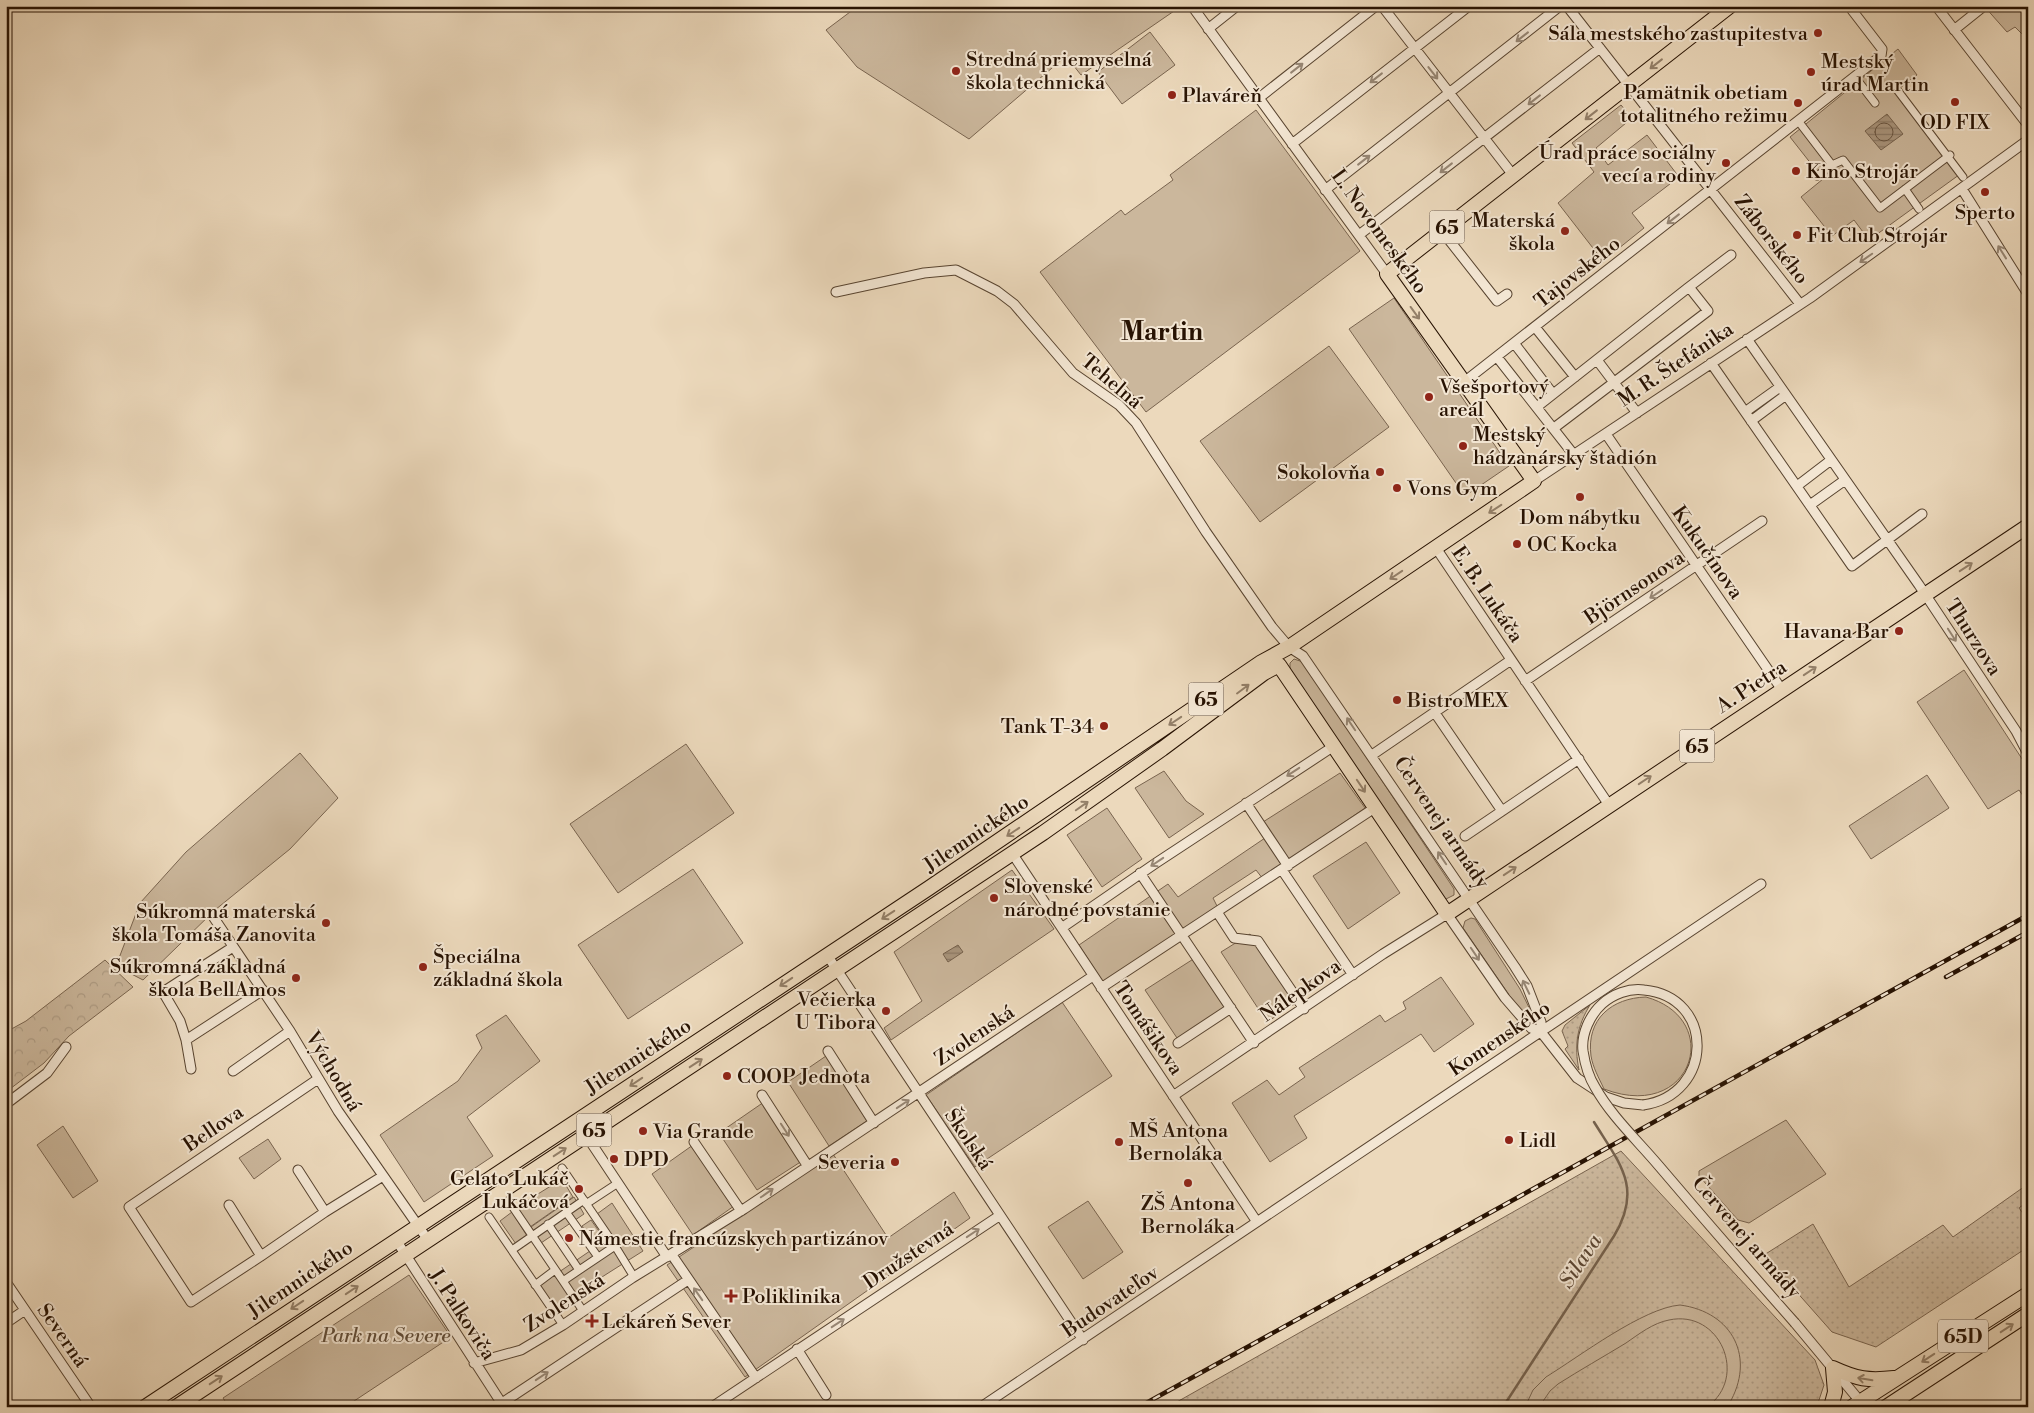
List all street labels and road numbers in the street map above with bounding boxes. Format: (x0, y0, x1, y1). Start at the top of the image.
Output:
street label: L. Novomeského (1325, 165, 1432, 299)
street label: Záborského (1728, 190, 1814, 290)
road number: 65 (1430, 210, 1464, 243)
street label: Tajovského (1530, 232, 1626, 315)
street label: M. R. Štefánika (1613, 316, 1739, 413)
street label: Tehelná (1075, 349, 1147, 416)
street label: Kukučínova (1666, 501, 1749, 605)
street label: E. B. Lukáča (1445, 542, 1529, 649)
street label: Björnsonova (1579, 545, 1690, 631)
street label: Thurzova (1939, 595, 2007, 681)
street label: A. Pietra (1711, 655, 1793, 720)
road number: 65 (1188, 682, 1224, 716)
road number: 65 (1680, 729, 1714, 762)
street label: Červenej armády (1387, 751, 1495, 894)
street label: Jilemnického (919, 790, 1034, 879)
street label: Nálepkova (1255, 954, 1347, 1028)
street label: Tomášikova (1107, 977, 1189, 1081)
street label: Komenského (1444, 996, 1556, 1082)
street label: Zvolenská (930, 1000, 1020, 1072)
street label: Jilemnického (580, 1014, 697, 1101)
street label: Východná (299, 1026, 367, 1117)
street label: Bellova (178, 1100, 249, 1159)
street label: Školská (938, 1104, 999, 1176)
road number: 65 (576, 1114, 612, 1146)
street label: Červenej armády (1686, 1171, 1807, 1304)
street label: Družstevná (859, 1216, 959, 1296)
street label: Jilemnického (243, 1236, 358, 1325)
street label: Budovateľov (1057, 1260, 1165, 1344)
street label: J. Palkoviča (422, 1264, 501, 1366)
street label: Zvolenská (520, 1267, 611, 1339)
street label: Severná (31, 1299, 93, 1373)
road number: 65D (1938, 1320, 1988, 1352)

